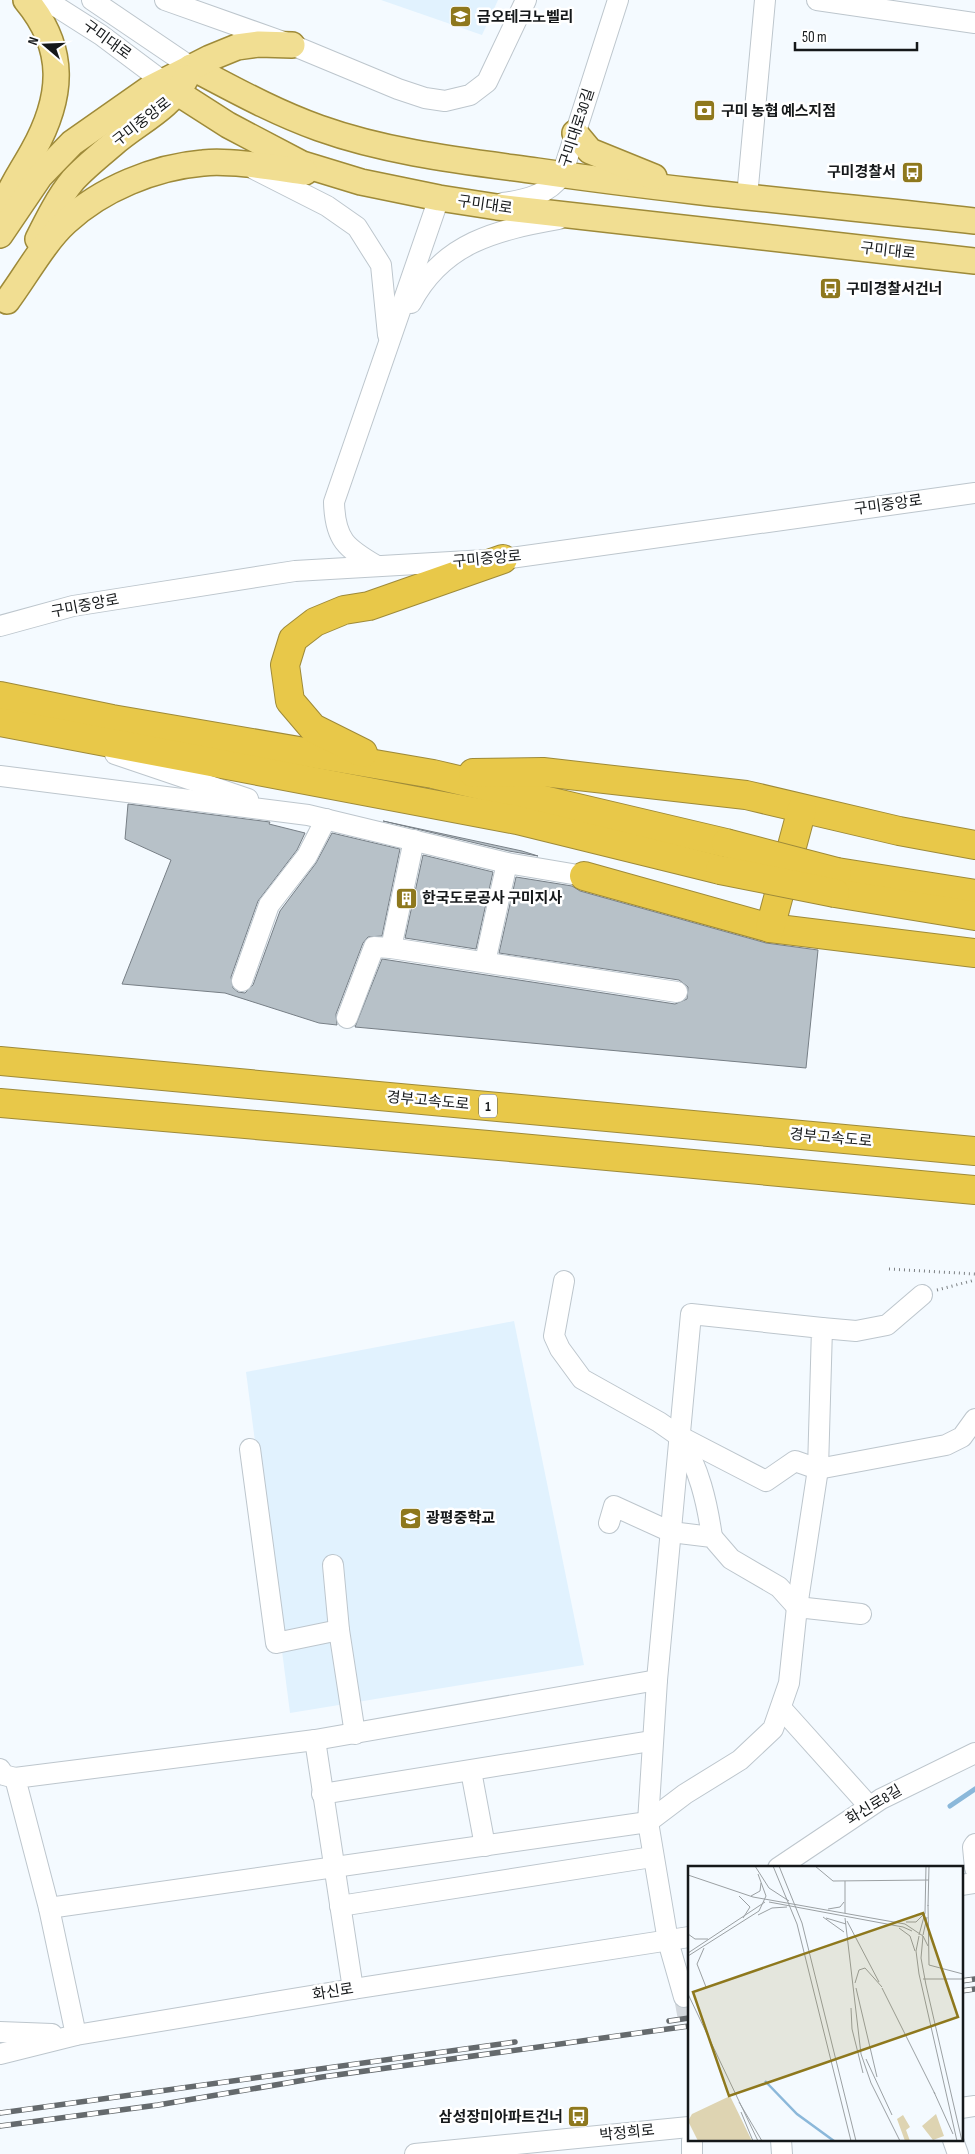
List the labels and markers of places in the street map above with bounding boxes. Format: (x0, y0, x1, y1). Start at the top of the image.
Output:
school or university icon: 금오테크노벨리 (449, 5, 473, 29)
place label: 금오테크노벨리 (477, 8, 574, 27)
bank icon: 구미 농협 예스지점 (693, 99, 717, 123)
place label: 구미 농협 예스지점 (721, 102, 836, 121)
bus stop icon: 구미경찰서 (900, 160, 924, 184)
place label: 구미경찰서 (827, 163, 896, 182)
bus stop icon: 구미경찰서건너 (818, 277, 842, 301)
place label: 구미경찰서건너 (846, 280, 943, 299)
building icon: 한국도로공사 구미지사 (394, 886, 418, 910)
place label: 한국도로공사 구미지사 (422, 889, 563, 908)
school or university icon: 광평중학교 (398, 1506, 422, 1530)
place label: 광평중학교 (426, 1509, 495, 1528)
bus stop icon: 삼성장미아파트건너 (567, 2105, 591, 2129)
place label: 삼성장미아파트건너 (439, 2108, 563, 2127)

